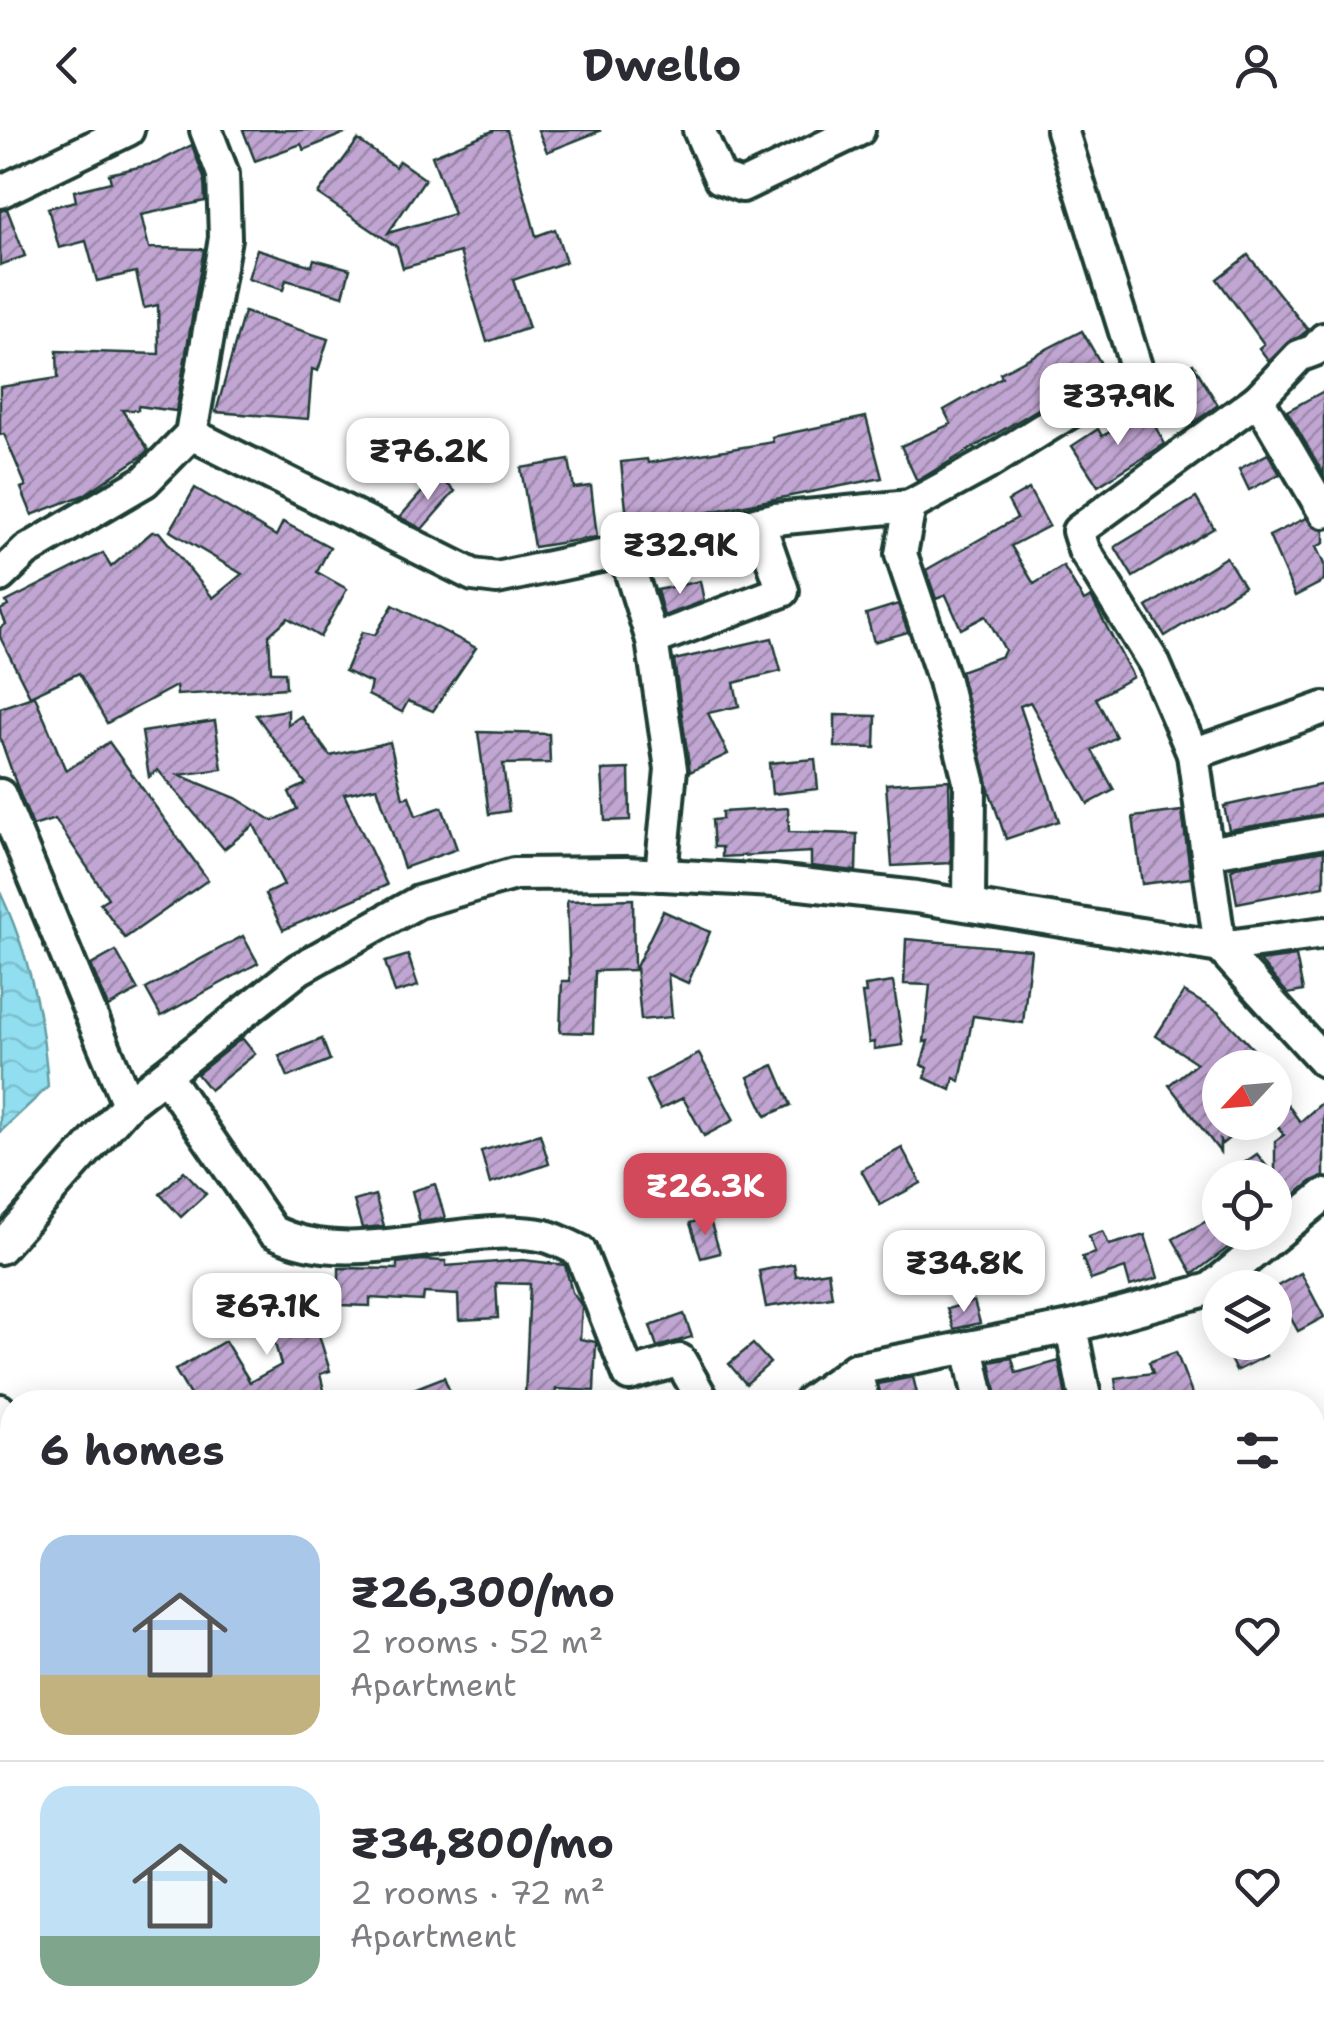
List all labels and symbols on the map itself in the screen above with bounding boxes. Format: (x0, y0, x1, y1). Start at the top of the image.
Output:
pin: ₹37.9K (1037, 363, 1199, 448)
pin: ₹76.2K (347, 418, 509, 503)
pin: ₹32.9K (599, 512, 761, 597)
north arrow (1202, 1050, 1292, 1140)
pin: ₹26.3K (624, 1153, 786, 1238)
pin: ₹34.8K (883, 1230, 1045, 1315)
pin: ₹67.1K (186, 1273, 348, 1358)

